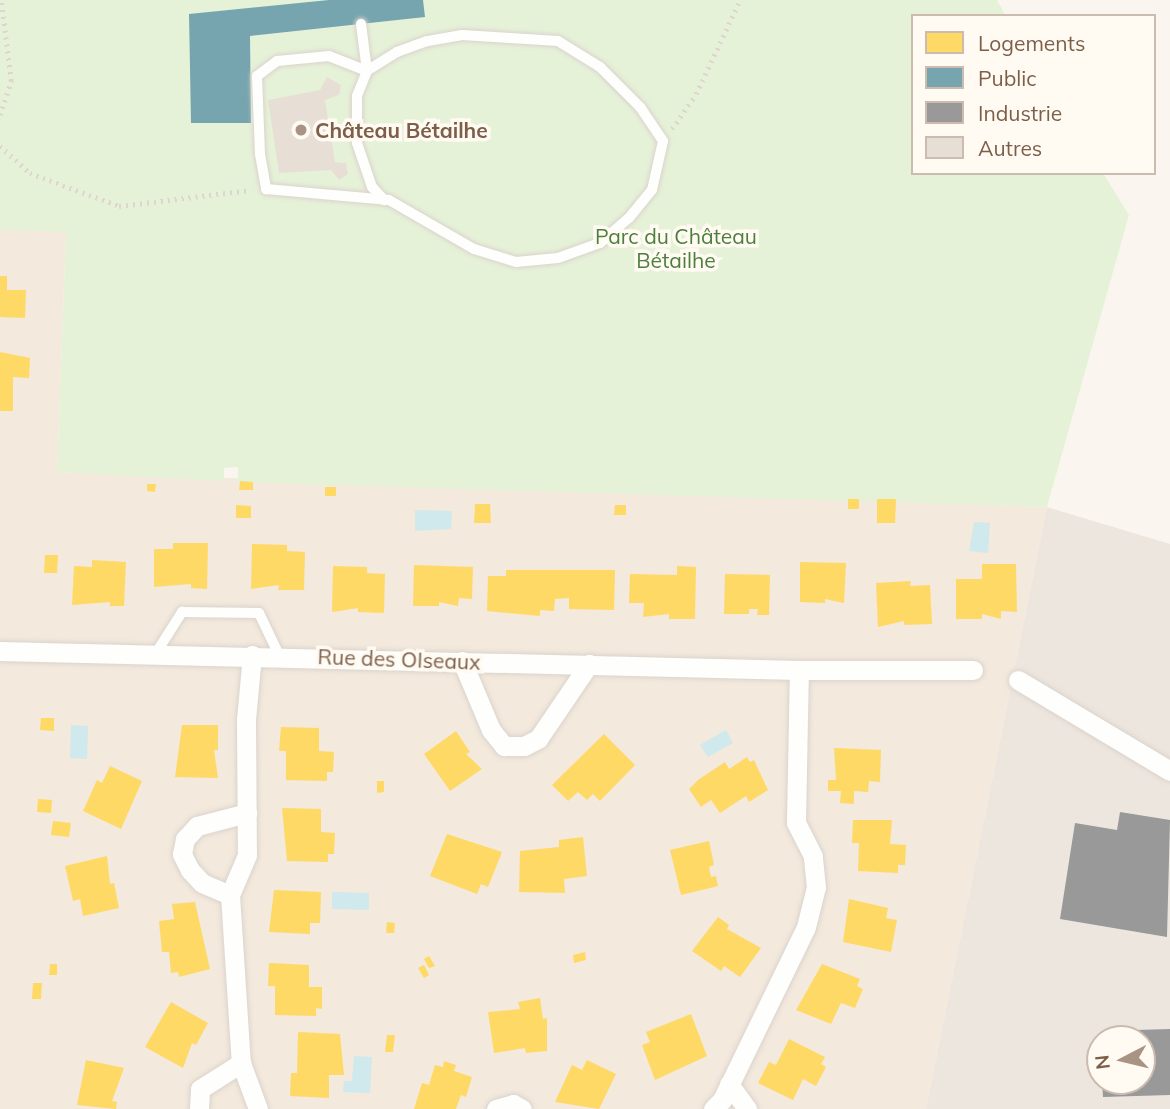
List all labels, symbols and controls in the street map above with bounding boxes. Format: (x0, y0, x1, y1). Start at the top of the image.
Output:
legend (911, 14, 1156, 175)
text: Logements (978, 30, 1085, 56)
text: Public (978, 65, 1037, 91)
text: Industrie (978, 100, 1062, 126)
place label: Château Bétailhe (315, 117, 488, 143)
marker: Château Bétailhe (293, 122, 309, 138)
text: Autres (978, 135, 1042, 161)
park label: Parc du Château Bétailhe (595, 223, 757, 273)
street label: Rue des OIseaux (317, 644, 481, 674)
north arrow (1086, 1025, 1156, 1095)
text: N (1089, 1054, 1115, 1071)

